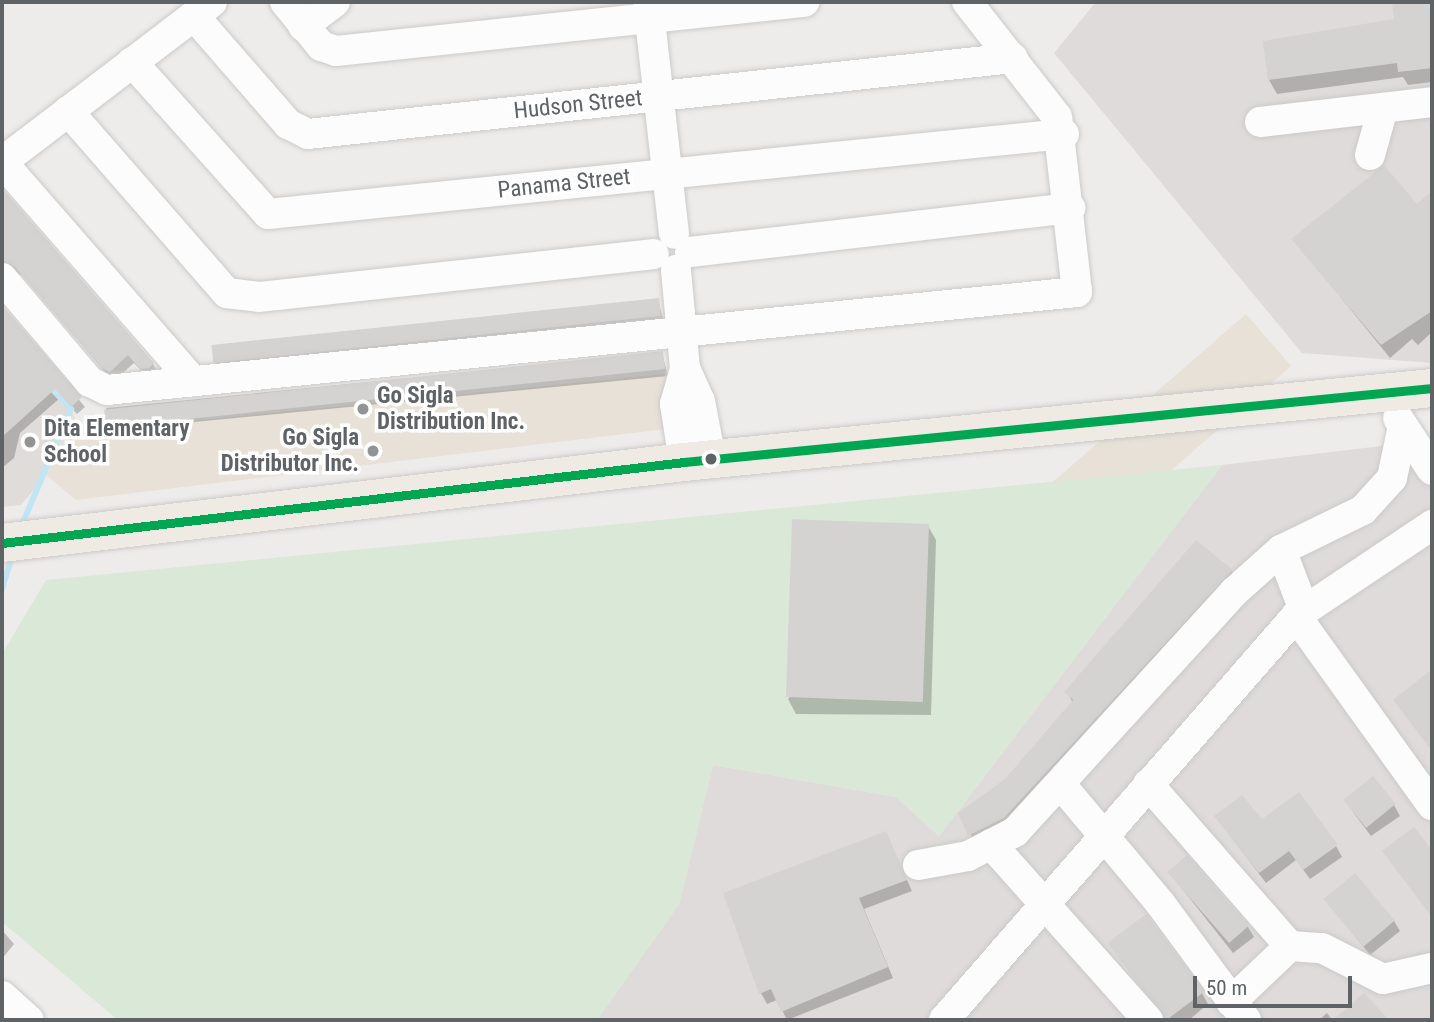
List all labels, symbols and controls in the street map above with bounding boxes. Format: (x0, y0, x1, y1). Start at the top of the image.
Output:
street label: Hudson Street (512, 85, 644, 125)
street label: Panama Street (496, 163, 632, 205)
place label: Go Sigla Distribution Inc. (377, 382, 525, 436)
marker: Go Sigla Distribution Inc. (355, 401, 371, 417)
place label: Dita Elementary School (44, 415, 189, 469)
place label: Go Sigla Distributor Inc. (221, 424, 359, 478)
marker: Dita Elementary School (22, 434, 38, 450)
marker: Go Sigla Distributor Inc. (365, 443, 381, 459)
unlabelled marker (704, 452, 718, 466)
scale bar (1196, 962, 1355, 1006)
text: 50 m (1206, 976, 1247, 1000)

